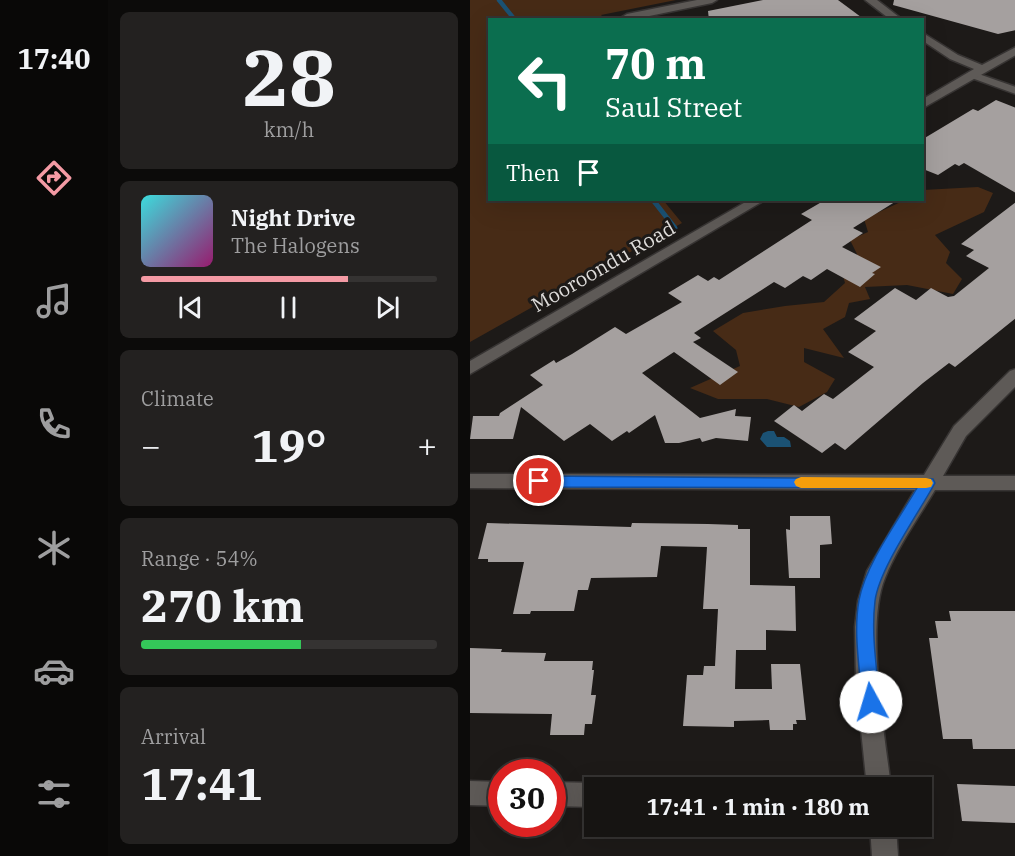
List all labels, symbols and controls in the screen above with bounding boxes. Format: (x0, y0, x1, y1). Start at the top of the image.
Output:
text: 28 (242, 26, 336, 127)
text: 70 m (605, 36, 706, 91)
text: 17:40 (18, 41, 90, 76)
icon: left (506, 42, 584, 120)
text: Saul Street (605, 89, 742, 124)
text: km/h (264, 116, 314, 143)
icon: arrive (572, 156, 605, 189)
icon: directions (33, 157, 75, 199)
text: Then (506, 158, 560, 187)
text: Night Drive (231, 203, 356, 232)
street label: Mooroondu Road (526, 214, 680, 318)
text: The Halogens (231, 232, 360, 259)
icon: music (33, 280, 75, 322)
icon: previous (174, 291, 207, 324)
icon: pause (272, 291, 305, 324)
icon: next (371, 291, 404, 324)
text: Climate (141, 385, 214, 412)
icon: phone (33, 403, 75, 445)
text: 19° (251, 416, 327, 474)
text: − (141, 424, 161, 467)
text: + (417, 424, 437, 467)
pin (513, 455, 564, 506)
icon: arrive (522, 464, 555, 497)
icon: climate (33, 527, 75, 569)
text: Range · 54% (141, 545, 258, 572)
text: 270 km (141, 576, 304, 634)
icon: car (33, 650, 75, 692)
position arrow (839, 670, 903, 734)
text: Arrival (141, 723, 206, 750)
text: 17:41 (141, 754, 263, 812)
speed limit sign: 30 (488, 759, 566, 837)
icon: filters (33, 773, 75, 815)
text: 17:41 · 1 min · 180 m (646, 792, 870, 821)

